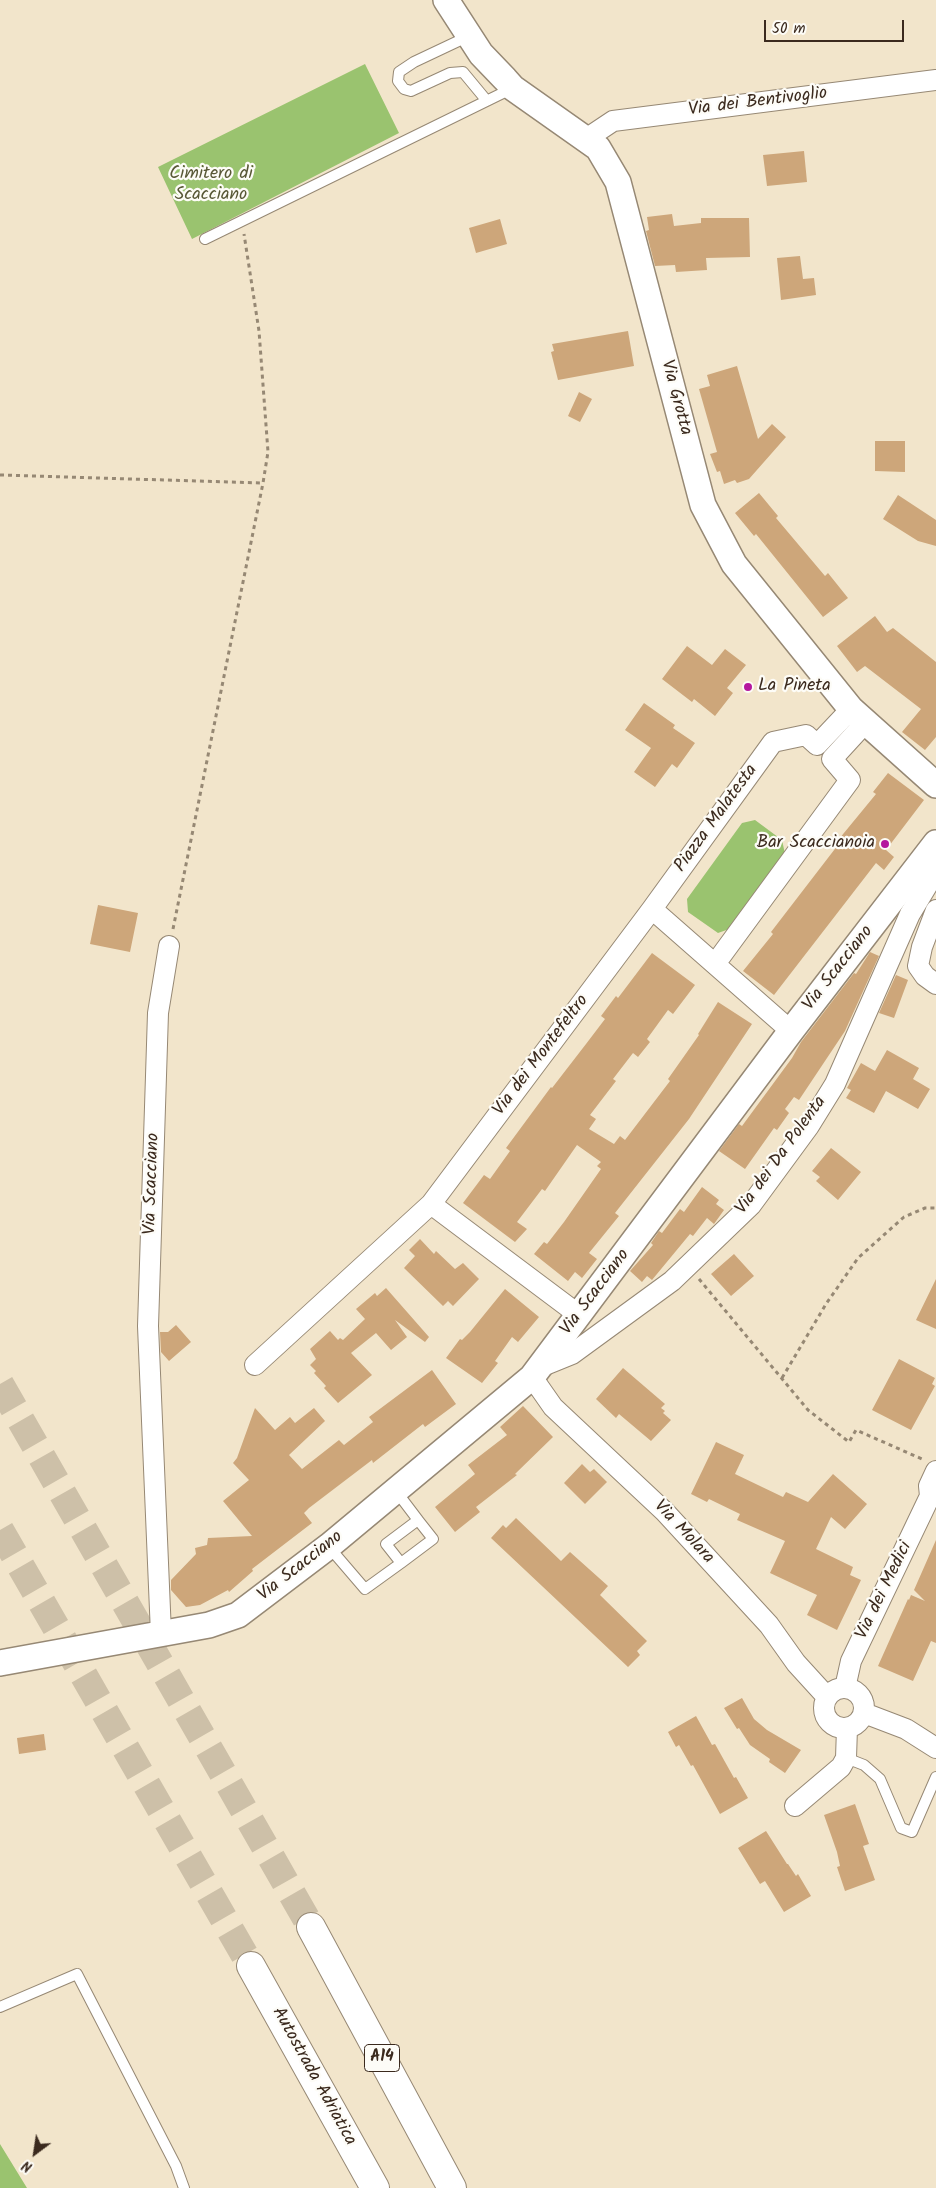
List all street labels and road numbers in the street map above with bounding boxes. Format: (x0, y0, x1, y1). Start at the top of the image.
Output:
street label: Via dei Bentivoglio (687, 84, 829, 122)
street label: Via Grotta (655, 358, 695, 438)
street label: Piazza Malatesta (671, 761, 763, 877)
street label: Via Scacciano (799, 922, 879, 1016)
street label: Via dei Montefeltro (490, 991, 594, 1121)
street label: Via dei Da Polenta (732, 1093, 832, 1219)
street label: Via Scacciano (140, 1133, 166, 1235)
street label: Via Scacciano (557, 1246, 635, 1340)
street label: Via Molara (648, 1497, 718, 1569)
street label: Via Scacciano (254, 1527, 348, 1607)
street label: Via dei Medici (852, 1539, 918, 1643)
street label: Autostrada Adriatica (266, 2004, 360, 2150)
road number: A14 (364, 2045, 400, 2072)

